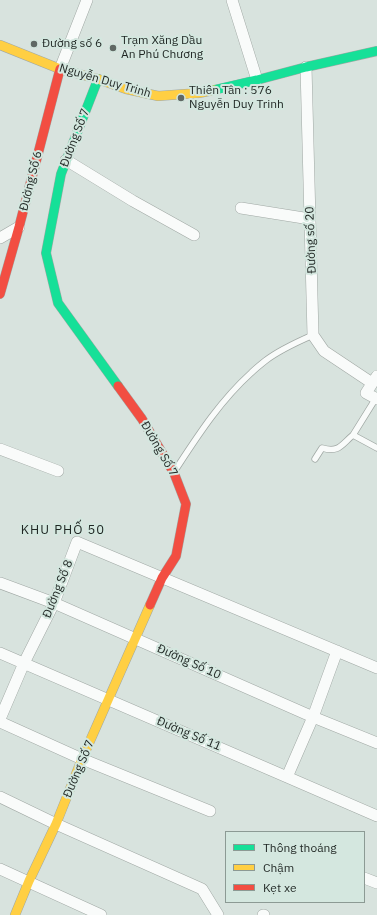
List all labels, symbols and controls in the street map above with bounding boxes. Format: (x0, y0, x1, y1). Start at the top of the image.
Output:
place label: Trạm Xăng Dầu An Phú Chương (121, 34, 203, 62)
place label: Đường số 6 (42, 37, 102, 51)
marker: Đường số 6 (29, 39, 39, 49)
marker: Trạm Xăng Dầu An Phú Chương (108, 43, 118, 53)
street label: Nguyễn Duy Trinh (57, 61, 153, 101)
place label: Thiên Tân : 576 Nguyễn Duy Trinh (189, 84, 284, 112)
marker: Thiên Tân : 576 Nguyễn Duy Trinh (176, 93, 186, 103)
street label: Đường Số 7 (57, 107, 93, 169)
street label: Đường Số 6 (17, 150, 45, 212)
street label: Đường số 20 (303, 206, 319, 274)
street label: Đường Số 7 (137, 419, 181, 479)
district label: KHU PHỐ 50 (21, 522, 105, 538)
street label: Đường Số 8 (40, 558, 76, 620)
street label: Đường Số 10 (155, 641, 223, 683)
street label: Đường Số 11 (155, 714, 223, 754)
street label: Đường Số 7 (60, 738, 98, 800)
legend (225, 831, 365, 903)
text: Thông thoáng (263, 840, 337, 855)
text: Chậm (263, 860, 294, 875)
text: Kẹt xe (263, 880, 296, 895)

